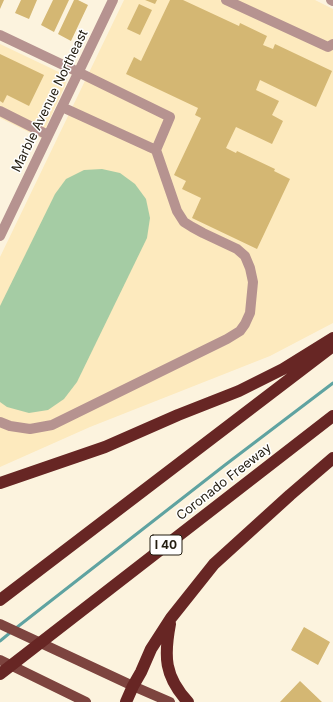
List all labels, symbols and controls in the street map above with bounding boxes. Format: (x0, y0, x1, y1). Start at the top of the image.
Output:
street label: Marble Avenue Northeast (9, 27, 91, 175)
street label: Coronado Freeway (173, 440, 275, 524)
road number: I 40 (150, 535, 182, 555)

